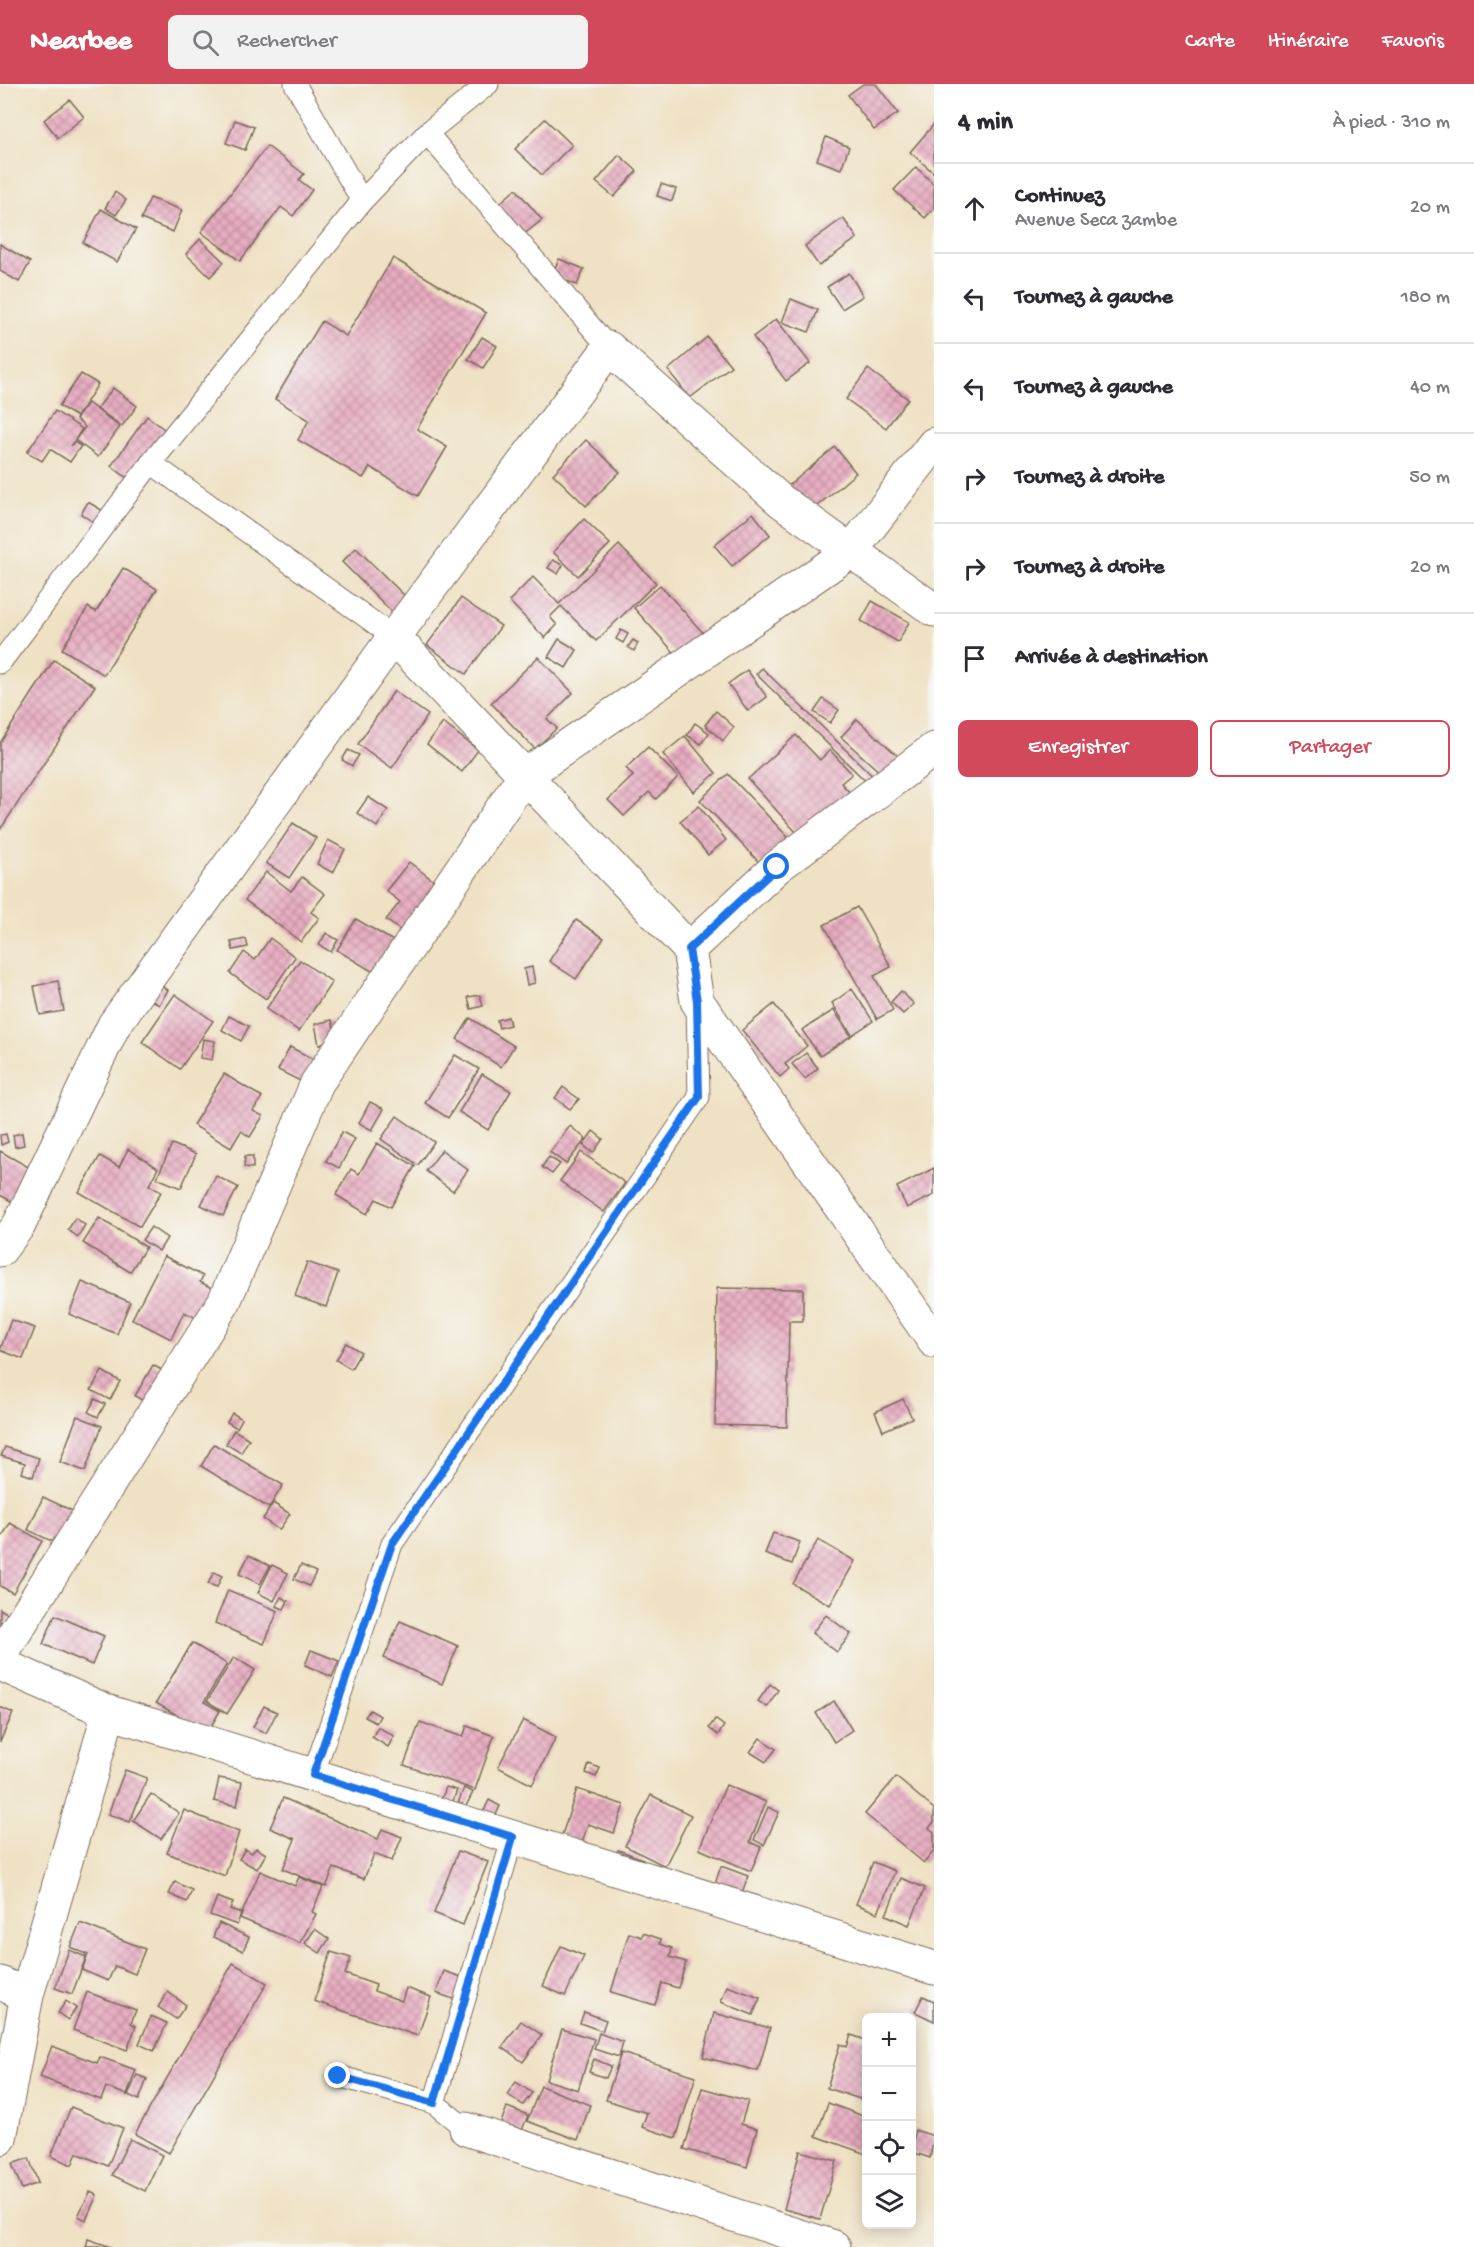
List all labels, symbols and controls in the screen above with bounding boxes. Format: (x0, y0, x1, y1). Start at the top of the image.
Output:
search box (168, 15, 588, 69)
text: Nearbee (30, 26, 132, 59)
icon: search (189, 26, 222, 59)
text: Rechercher (237, 29, 337, 55)
text: Carte (1185, 30, 1235, 55)
text: Itinéraire (1268, 30, 1349, 55)
text: Favoris (1382, 30, 1444, 55)
text: 4 min (958, 108, 1013, 139)
text: À pied · 310 m (1333, 112, 1450, 135)
text: Continuez (1015, 184, 1104, 210)
icon: ahead (958, 192, 991, 225)
text: 20 m (1410, 197, 1450, 220)
text: Avenue Seca zambe (1015, 210, 1177, 233)
icon: left (958, 282, 991, 315)
text: Tournez à gauche (1015, 285, 1173, 311)
text: 180 m (1401, 287, 1450, 310)
icon: left (958, 372, 991, 405)
text: Tournez à gauche (1015, 375, 1173, 401)
text: 40 m (1410, 377, 1450, 400)
icon: right (958, 462, 991, 495)
text: Tournez à droite (1015, 465, 1164, 491)
text: 50 m (1409, 467, 1450, 490)
icon: right (958, 552, 991, 585)
text: Tournez à droite (1015, 555, 1164, 581)
text: 20 m (1410, 557, 1450, 580)
icon: arrive (958, 642, 991, 675)
text: Arrivée à destination (1015, 645, 1208, 671)
button: Enregistrer (958, 720, 1198, 777)
button: Partager (1210, 720, 1450, 777)
route start (763, 853, 789, 879)
map controls (862, 2013, 916, 2229)
button: + (862, 2013, 916, 2067)
route end (324, 2062, 350, 2088)
button: − (862, 2067, 916, 2121)
button: locate (862, 2121, 916, 2175)
button: layers (862, 2175, 916, 2229)

